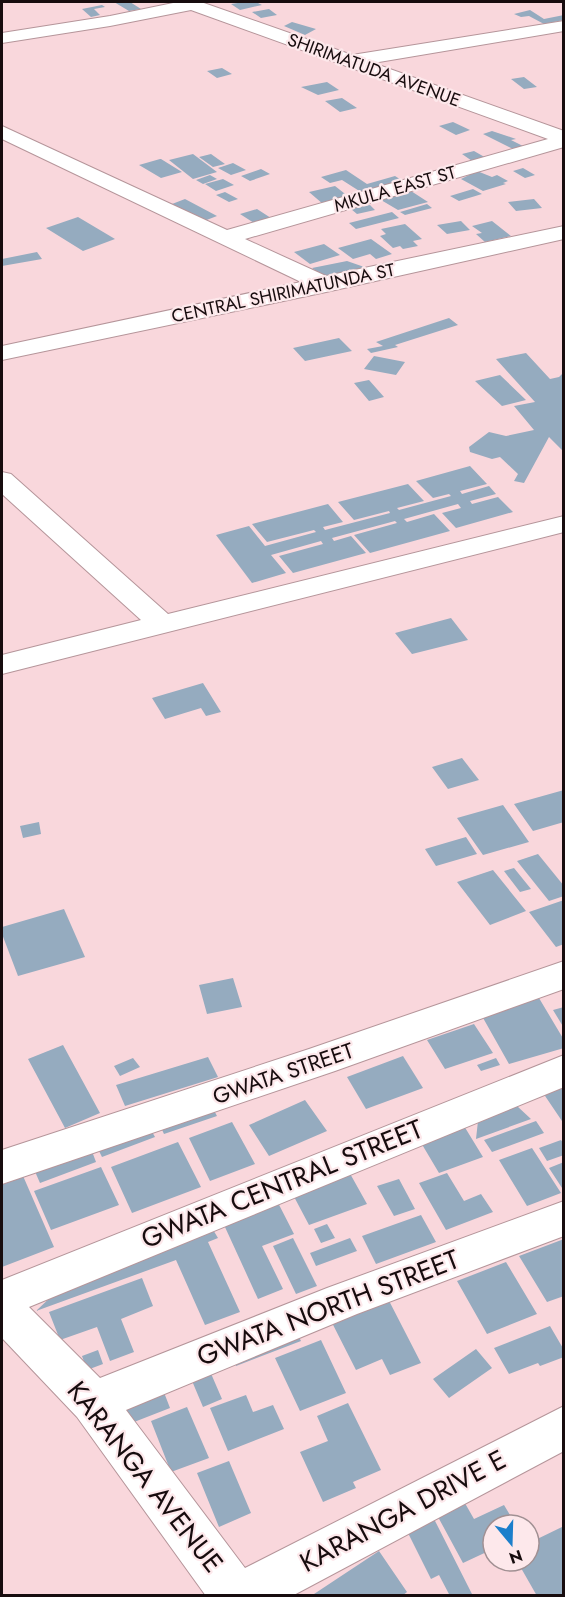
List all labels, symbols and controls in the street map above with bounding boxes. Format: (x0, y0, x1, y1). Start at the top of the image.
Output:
street label: SHIRIMATUDA AVENUE (284, 27, 464, 113)
street label: MKULA EAST ST (331, 159, 460, 219)
street label: CENTRAL SHIRIMATUNDA ST (169, 256, 398, 329)
street label: GWATA STREET (208, 1034, 358, 1112)
street label: GWATA CENTRAL STREET (135, 1109, 429, 1258)
street label: GWATA NORTH STREET (191, 1239, 465, 1376)
street label: KARANGA AVENUE (58, 1373, 233, 1581)
street label: KARANGA DRIVE E (293, 1440, 513, 1581)
north arrow (481, 1513, 541, 1573)
text: N (506, 1544, 525, 1570)

